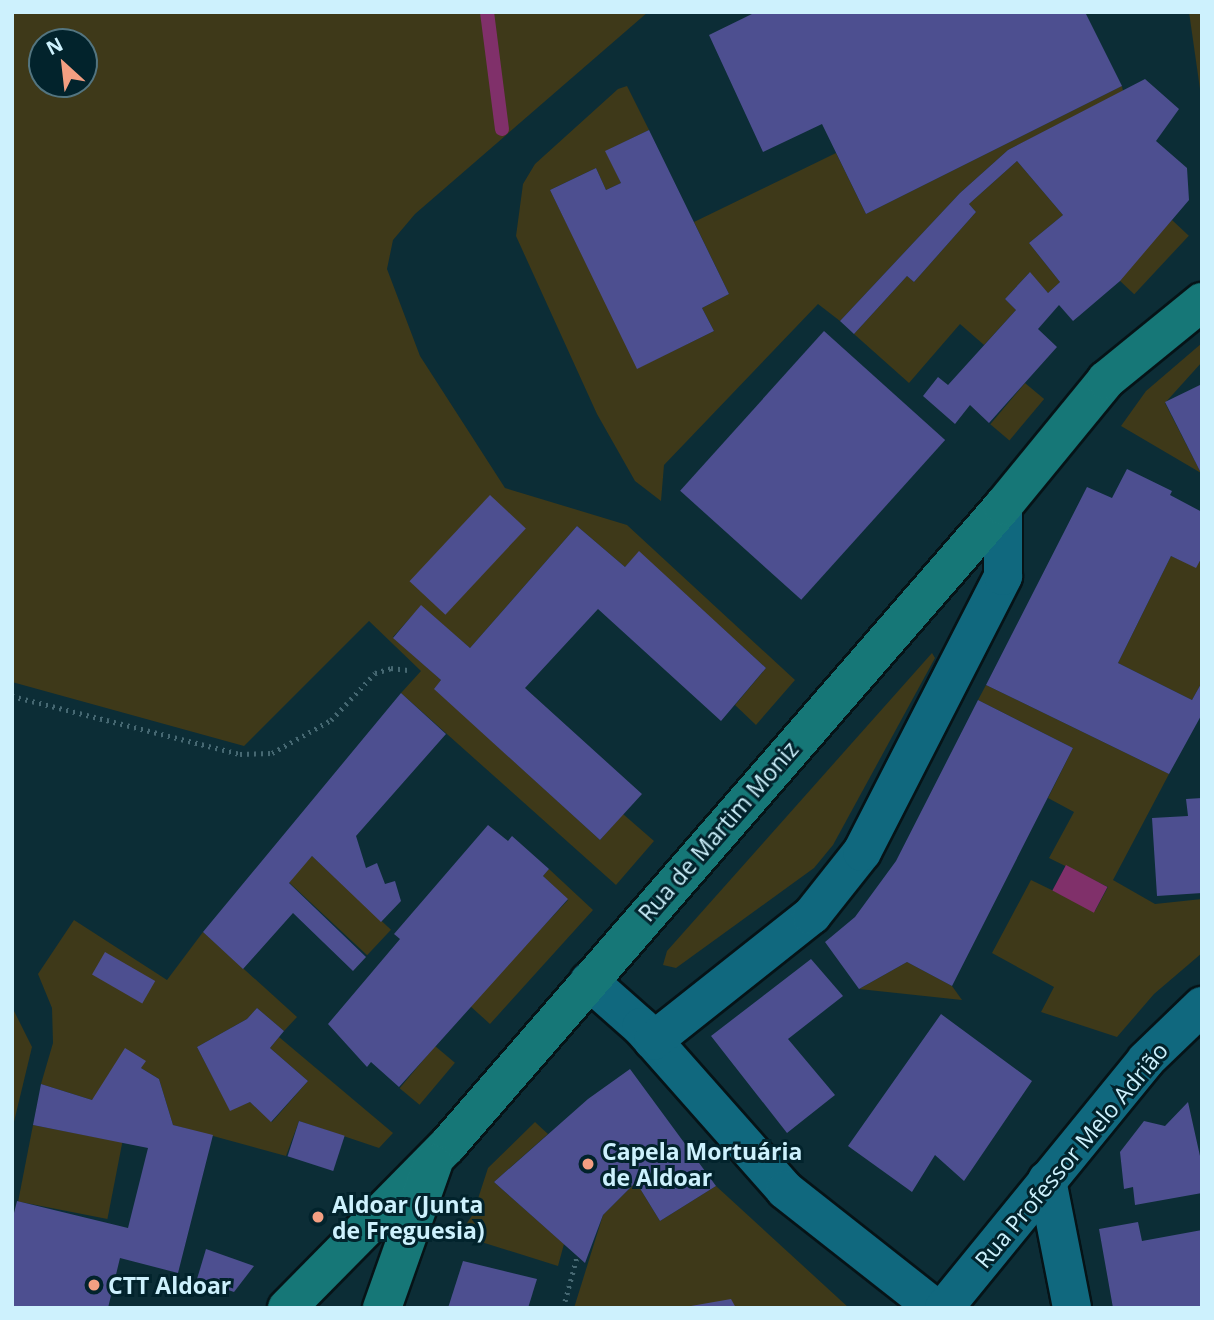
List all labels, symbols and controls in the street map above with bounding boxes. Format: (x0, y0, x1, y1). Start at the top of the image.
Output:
north arrow (28, 28, 98, 98)
text: N (42, 31, 67, 61)
street label: Rua de Martim Moniz (632, 735, 804, 927)
street label: Rua Professor Melo Adrião (969, 1037, 1173, 1273)
place label: Capela Mortuária de Aldoar (602, 1137, 802, 1191)
marker: Capela Mortuária de Aldoar (580, 1156, 596, 1172)
place label: Aldoar (Junta de Freguesia) (332, 1190, 485, 1244)
marker: Aldoar (Junta de Freguesia) (310, 1209, 326, 1225)
place label: CTT Aldoar (108, 1271, 231, 1299)
marker: CTT Aldoar (86, 1277, 102, 1293)

